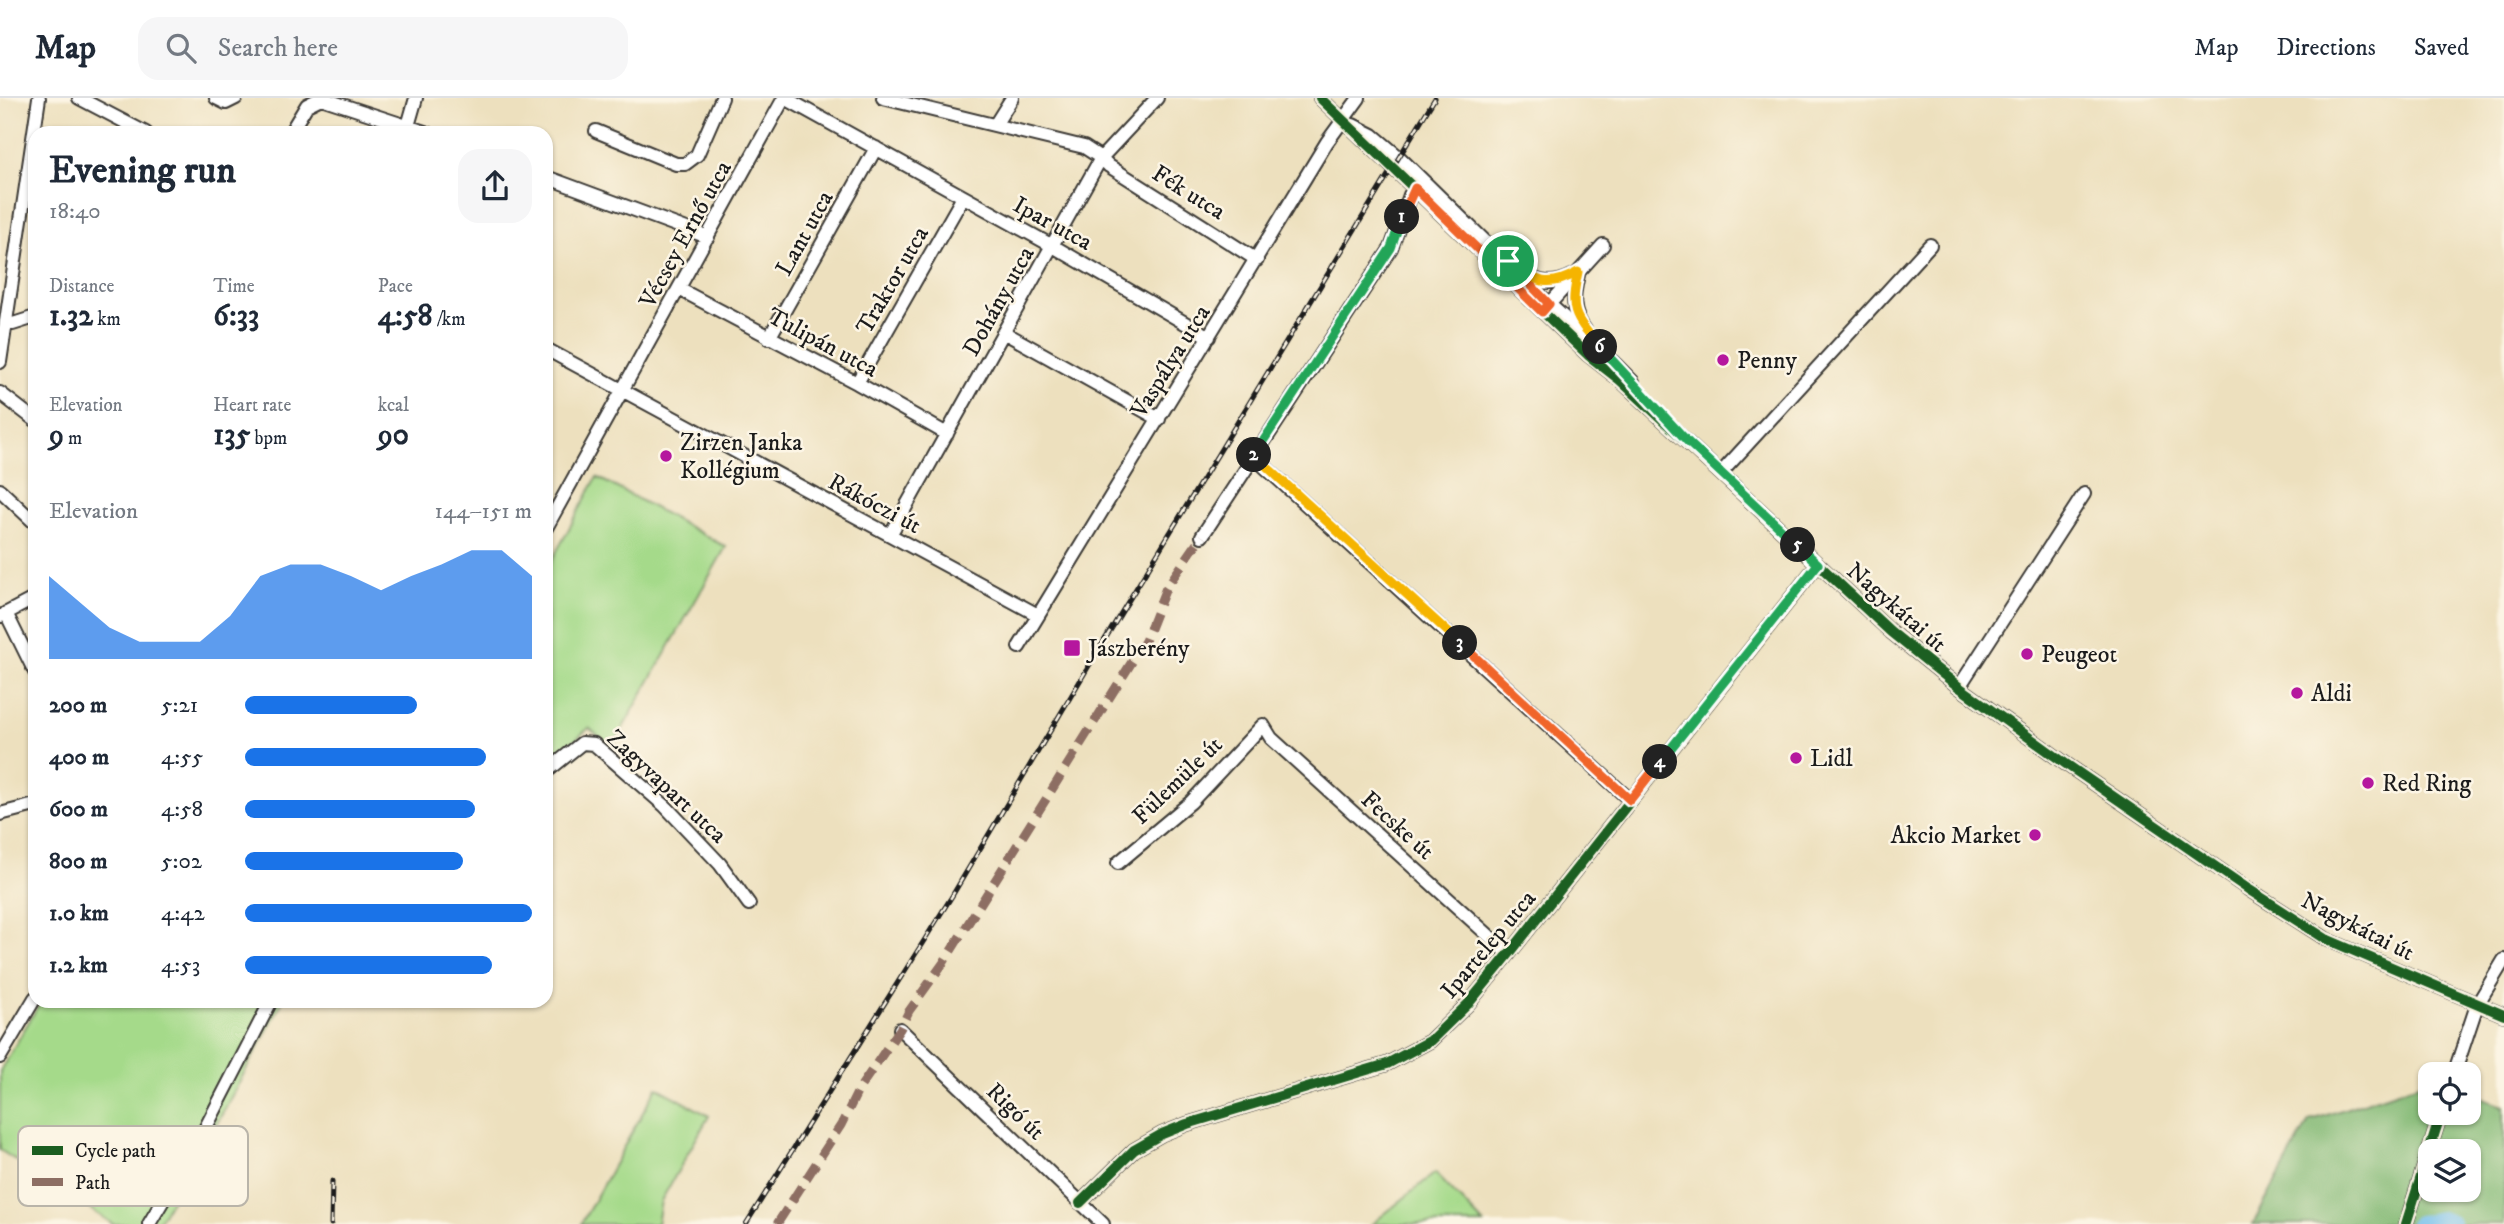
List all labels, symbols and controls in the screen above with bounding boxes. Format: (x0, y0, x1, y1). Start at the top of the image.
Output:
search box (138, 17, 628, 80)
text: Map (35, 28, 96, 69)
icon: search (162, 29, 200, 67)
text: Search here (218, 32, 338, 65)
text: Map (2194, 33, 2239, 63)
text: Directions (2277, 33, 2376, 63)
text: Saved (2414, 33, 2469, 63)
text: Evening run (49, 147, 236, 195)
button: share (458, 149, 532, 223)
street label: Vécsey Ernő utca (633, 155, 739, 314)
street label: Fék utca (1146, 159, 1231, 227)
street label: Lant utca (769, 185, 841, 281)
street label: Ipar utca (1008, 190, 1098, 258)
text: 18:40 (49, 197, 101, 226)
pin: 1 (1384, 200, 1420, 234)
text: 1 (1398, 205, 1405, 228)
street label: Traktor utca (850, 220, 936, 340)
pin (1478, 231, 1538, 291)
street label: Dohány utca (956, 241, 1042, 362)
icon: arrive (1489, 242, 1527, 280)
text: Distance (49, 275, 114, 298)
text: Time (213, 275, 255, 298)
text: Pace (378, 275, 413, 298)
text: 1.32 (49, 298, 93, 335)
text: 6:33 (213, 298, 259, 335)
text: 4:58 (378, 298, 433, 335)
street label: Vaspálya utca (1124, 299, 1218, 424)
street label: Tulipán utca (762, 301, 884, 385)
text: km (93, 308, 121, 331)
text: /km (433, 308, 466, 331)
pin: 6 (1582, 330, 1618, 364)
text: 6 (1595, 335, 1604, 358)
place label: Penny (1737, 346, 1797, 376)
marker: Penny (1715, 352, 1731, 368)
text: Elevation (49, 394, 123, 417)
text: Heart rate (213, 394, 291, 417)
text: kcal (378, 394, 409, 417)
text: 9 (49, 417, 64, 454)
text: 135 (213, 417, 250, 454)
text: 90 (378, 417, 409, 454)
text: m (64, 427, 82, 450)
text: bpm (250, 427, 287, 450)
place label: Zirzen Janka Kollégium (680, 428, 803, 486)
pin: 2 (1236, 438, 1272, 472)
text: 2 (1249, 443, 1258, 466)
marker: Zirzen Janka Kollégium (658, 448, 674, 464)
street label: Rákóczi út (823, 467, 926, 541)
text: Elevation (49, 497, 138, 526)
text: 144–151 m (435, 497, 532, 526)
pin: 5 (1780, 528, 1815, 562)
text: 5 (1793, 533, 1802, 556)
street label: Nagykátai út (1840, 556, 1953, 660)
pin: 3 (1442, 626, 1478, 660)
text: 3 (1456, 631, 1463, 654)
place label: Jászberény (1086, 634, 1190, 664)
marker: Jászberény (1062, 638, 1082, 658)
place label: Peugeot (2041, 640, 2117, 670)
marker: Peugeot (2019, 646, 2035, 662)
place label: Aldi (2311, 679, 2352, 709)
marker: Aldi (2289, 685, 2305, 701)
text: 200 m (49, 691, 107, 720)
text: 5:21 (161, 691, 198, 720)
street label: Zagyvapart utca (600, 723, 733, 851)
street label: Fülemüle út (1126, 730, 1229, 831)
text: 400 m (49, 743, 109, 772)
text: 4:55 (161, 743, 203, 772)
pin: 4 (1642, 744, 1678, 780)
place label: Lidl (1810, 744, 1853, 774)
text: 4 (1654, 750, 1665, 773)
marker: Lidl (1788, 750, 1804, 766)
place label: Red Ring (2382, 769, 2472, 799)
marker: Red Ring (2360, 775, 2376, 791)
street label: Fecske út (1354, 785, 1440, 867)
text: 600 m (49, 795, 108, 824)
text: 4:58 (161, 795, 203, 824)
place label: Akcio Market (1890, 821, 2021, 851)
marker: Akcio Market (2027, 827, 2043, 843)
text: 800 m (49, 847, 107, 876)
text: 5:02 (161, 847, 202, 876)
street label: Ipartelep utca (1435, 884, 1543, 1005)
street label: Nagykátai út (2296, 886, 2419, 968)
text: 1.0 km (49, 899, 109, 928)
text: 4:42 (161, 899, 205, 928)
text: 1.2 km (49, 951, 108, 980)
text: 4:53 (161, 951, 200, 980)
map controls (2418, 1062, 2481, 1202)
button: locate (2418, 1062, 2481, 1125)
street label: Rigó út (980, 1077, 1051, 1147)
legend (18, 1126, 248, 1206)
button: layers (2418, 1139, 2481, 1202)
text: Cycle path (75, 1140, 156, 1163)
text: Path (75, 1172, 110, 1195)

